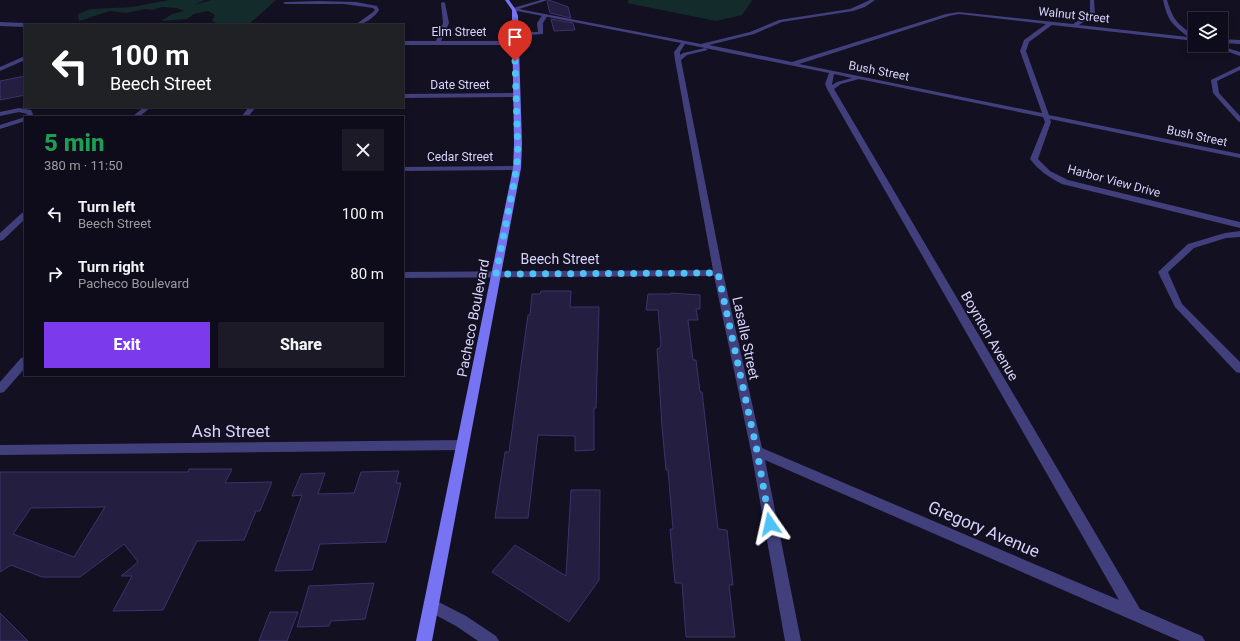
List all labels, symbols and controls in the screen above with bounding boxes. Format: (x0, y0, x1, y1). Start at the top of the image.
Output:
street label: Walnut Street (1038, 4, 1110, 26)
map controls (1188, 12, 1228, 52)
button: layers (1188, 12, 1228, 52)
pin (498, 20, 532, 61)
street label: Elm Street (432, 25, 487, 39)
icon: arrive (504, 26, 526, 48)
text: 100 m (110, 39, 189, 72)
icon: left (44, 40, 96, 92)
street label: Bush Street (847, 58, 911, 84)
text: Beech Street (110, 73, 212, 94)
street label: Date Street (430, 78, 490, 92)
street label: Bush Street (1165, 123, 1229, 149)
text: 5 min (44, 129, 105, 157)
button: close (342, 129, 384, 171)
street label: Cedar Street (427, 150, 493, 164)
text: 380 m · 11:50 (44, 158, 123, 173)
street label: Harbor View Drive (1066, 162, 1162, 200)
text: Turn left (78, 198, 135, 216)
icon: left (44, 203, 66, 225)
text: 100 m (342, 205, 384, 223)
text: Beech Street (78, 216, 151, 231)
street label: Beech Street (520, 251, 600, 267)
text: Turn right (78, 258, 144, 276)
street label: Pacheco Boulevard (454, 258, 492, 378)
icon: right (44, 263, 66, 285)
text: 80 m (350, 265, 384, 283)
text: Pacheco Boulevard (78, 276, 189, 291)
street label: Boynton Avenue (958, 289, 1022, 383)
street label: Lasalle Street (729, 295, 763, 381)
button: Exit (44, 322, 210, 368)
button: Share (218, 322, 384, 368)
street label: Ash Street (192, 421, 270, 441)
street label: Gregory Avenue (925, 497, 1043, 561)
position arrow (749, 503, 791, 545)

